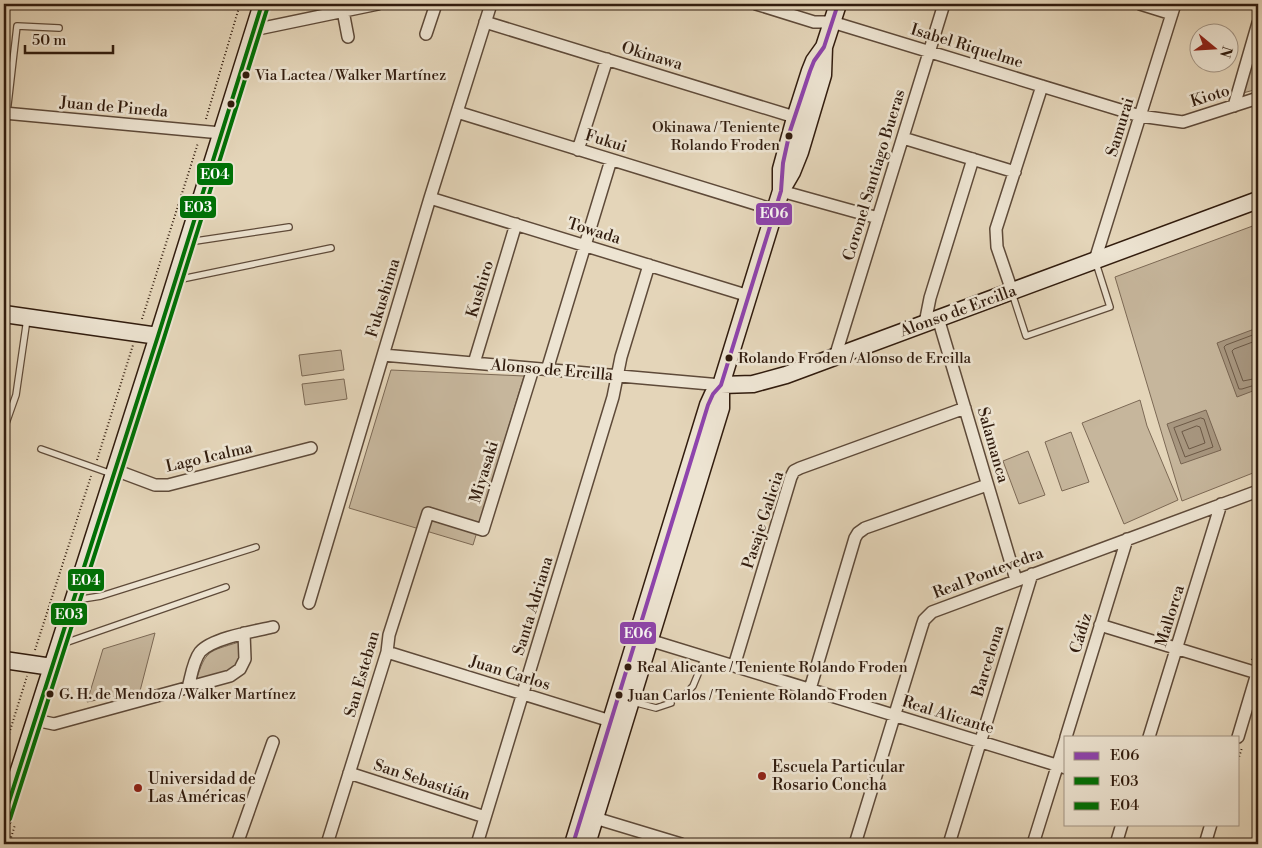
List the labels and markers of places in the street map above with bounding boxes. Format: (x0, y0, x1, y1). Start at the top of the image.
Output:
place label: Via Lactea / Walker Martínez (254, 66, 446, 85)
marker: Via Lactea / Walker Martínez (241, 70, 251, 80)
unlabelled marker (226, 99, 236, 109)
place label: Okinawa / Teniente Rolando Froden (652, 118, 780, 155)
marker: Okinawa / Teniente Rolando Froden (784, 131, 794, 141)
place label: Rolando Froden / Alonso de Ercilla (738, 349, 972, 368)
marker: Rolando Froden / Alonso de Ercilla (724, 353, 734, 363)
place label: Real Alicante / Teniente Rolando Froden (637, 658, 908, 677)
marker: Real Alicante / Teniente Rolando Froden (623, 662, 633, 672)
place label: G. H. de Mendoza / Walker Martínez (59, 685, 296, 704)
place label: Juan Carlos / Teniente Rolando Froden (627, 686, 887, 705)
marker: G. H. de Mendoza / Walker Martínez (45, 689, 55, 699)
marker: Juan Carlos / Teniente Rolando Froden (614, 690, 624, 700)
place label: Escuela Particular Rosario Concha (772, 757, 905, 795)
place label: Universidad de Las Américas (148, 769, 256, 807)
marker: Escuela Particular Rosario Concha (756, 770, 768, 782)
marker: Universidad de Las Américas (132, 782, 144, 794)

